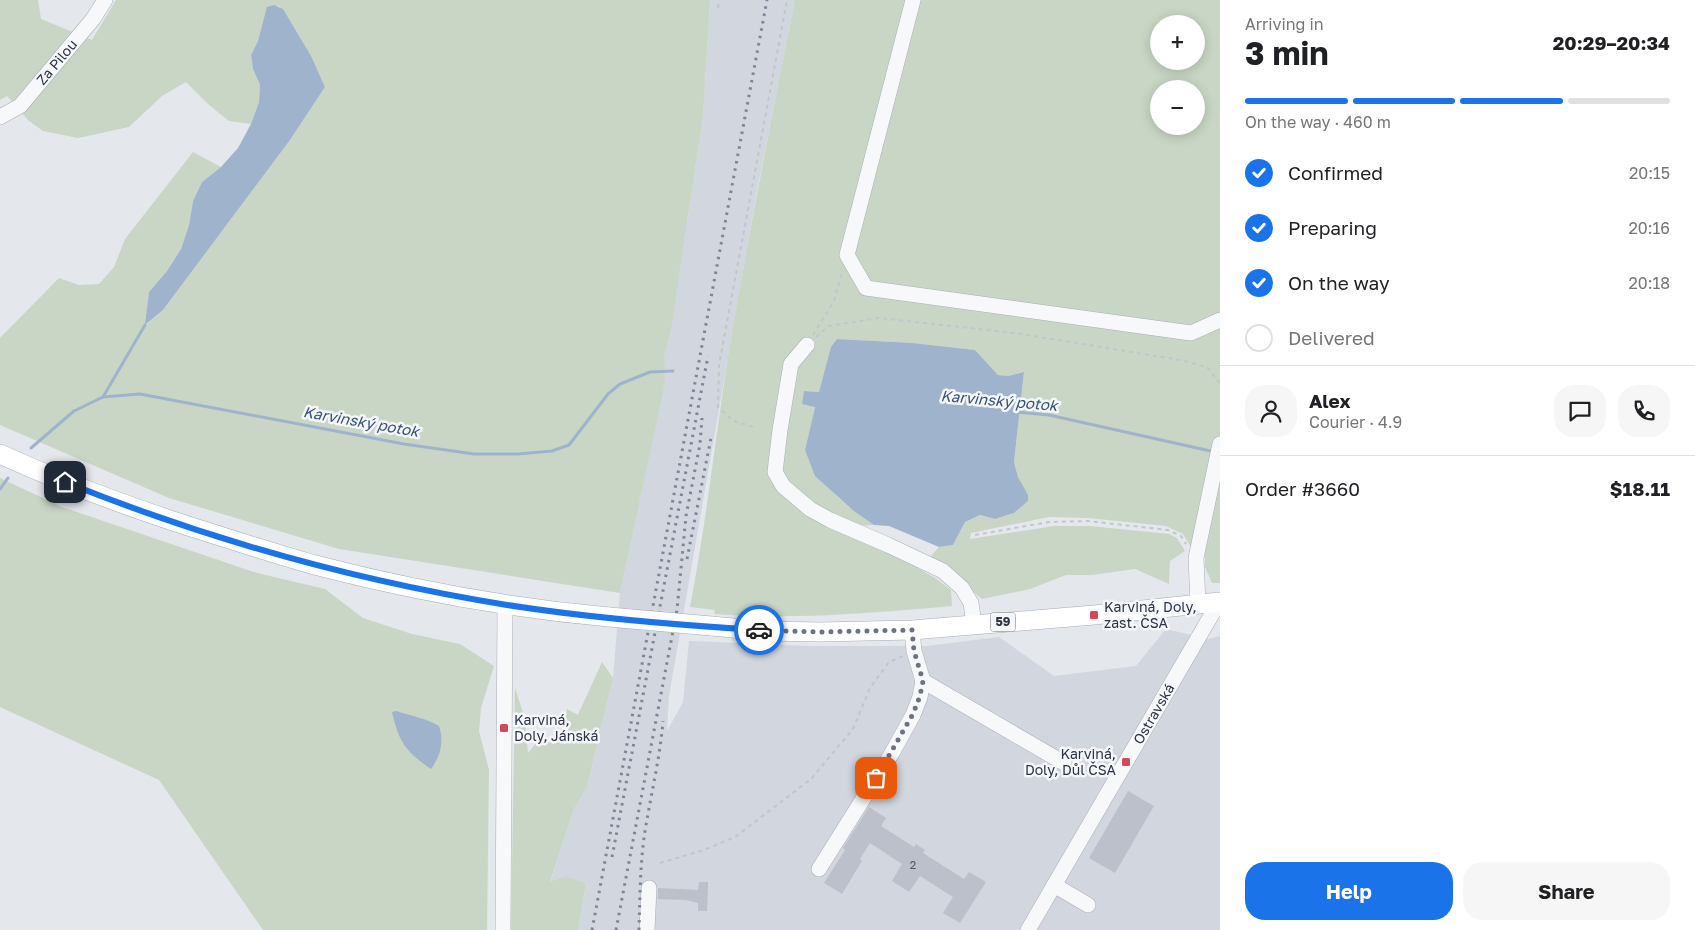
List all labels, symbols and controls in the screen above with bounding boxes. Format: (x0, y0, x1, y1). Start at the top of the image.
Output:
text: Arriving in (1245, 14, 1324, 34)
map controls (1150, 15, 1205, 135)
button: + (1150, 15, 1205, 70)
text: 20:29–20:34 (1553, 31, 1670, 54)
text: 3 min (1245, 34, 1329, 72)
street label: Za Pilou (33, 36, 80, 88)
button: − (1150, 80, 1205, 135)
text: On the way · 460 m (1245, 112, 1391, 132)
icon: check (1245, 159, 1273, 187)
text: Confirmed (1288, 161, 1383, 184)
text: 20:15 (1629, 163, 1670, 183)
icon: check (1245, 214, 1273, 242)
text: Preparing (1288, 216, 1377, 239)
text: 20:16 (1629, 218, 1670, 238)
icon: check (1245, 269, 1273, 297)
text: On the way (1288, 271, 1390, 294)
text: 20:18 (1628, 273, 1670, 293)
text: Delivered (1288, 326, 1375, 349)
button: person (1245, 385, 1297, 437)
button: chat (1554, 385, 1606, 437)
button: phone (1618, 385, 1670, 437)
water label: Karvinský potok (940, 386, 1060, 415)
text: Alex (1309, 389, 1350, 412)
water label: Karvinský potok (302, 402, 422, 441)
text: Courier · 4.9 (1309, 412, 1402, 432)
pin (44, 461, 86, 503)
icon: home (51, 468, 79, 496)
text: Order #3660 (1245, 477, 1360, 500)
text: $18.11 (1610, 477, 1670, 500)
place label: Karviná, Doly, zast. ČSA (1104, 598, 1197, 631)
courier (734, 605, 784, 655)
marker: Karviná, Doly, zast. ČSA (1088, 609, 1100, 621)
road number: 59 (990, 612, 1016, 632)
icon: car (745, 616, 773, 644)
street label: Ostravská (1129, 680, 1178, 747)
place label: Karviná, Doly, Jánská (514, 711, 599, 744)
marker: Karviná, Doly, Jánská (498, 722, 510, 734)
place label: Karviná, Doly, Důl ČSA (1025, 745, 1117, 778)
marker: Karviná, Doly, Důl ČSA (1120, 756, 1132, 768)
pin (855, 757, 897, 799)
icon: bag (862, 764, 890, 792)
house number: 2 (910, 858, 916, 871)
button: Help (1245, 862, 1453, 920)
button: Share (1463, 862, 1670, 920)

